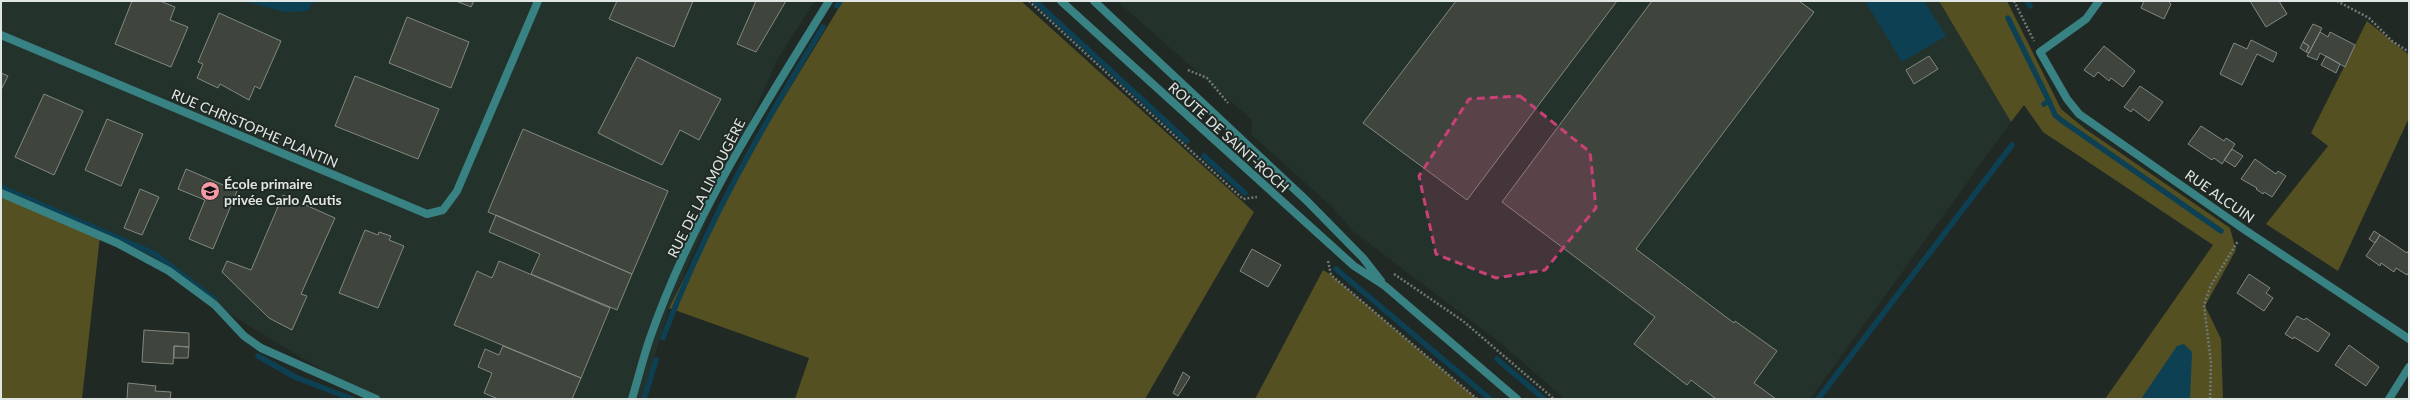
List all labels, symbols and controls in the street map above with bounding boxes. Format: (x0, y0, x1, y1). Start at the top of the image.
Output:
street label: ROUTE DE SAINT-ROCH (1165, 78, 1293, 196)
street label: RUE CHRISTOPHE PLANTIN (169, 85, 341, 171)
street label: RUE DE LA LIMOUGÈRE (664, 116, 748, 260)
street label: RUE ALCUIN (2182, 166, 2258, 226)
place label: École primaire privée Carlo Acutis (224, 175, 342, 208)
school or university icon: École primaire privée Carlo Acutis (199, 180, 221, 202)

